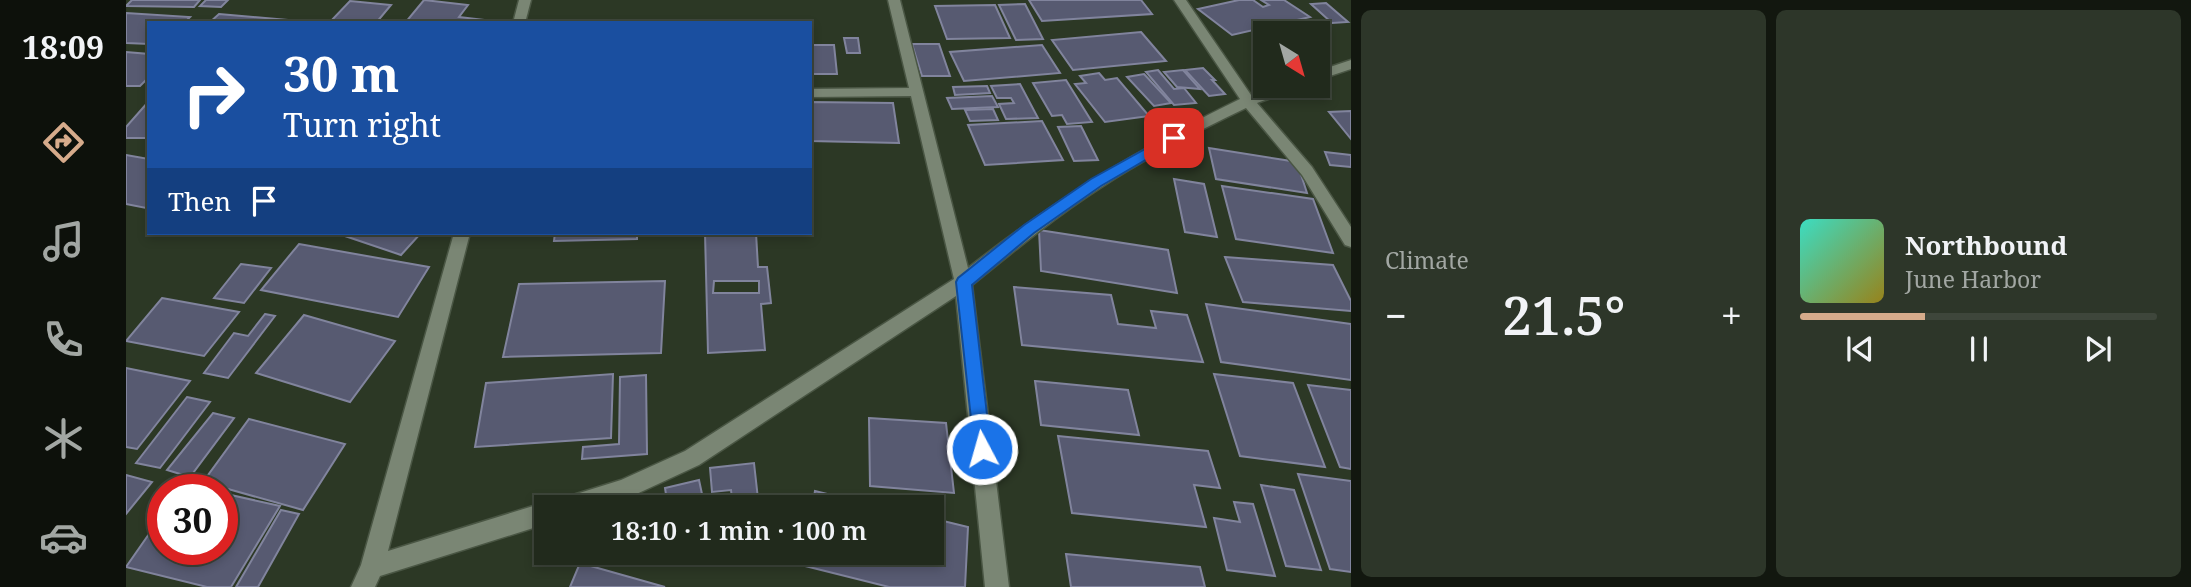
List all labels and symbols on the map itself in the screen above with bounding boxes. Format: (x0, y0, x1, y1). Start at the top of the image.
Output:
north arrow (1253, 21, 1330, 98)
pin (1144, 108, 1204, 168)
position arrow (945, 412, 1019, 486)
speed limit sign: 30 (147, 474, 238, 565)

